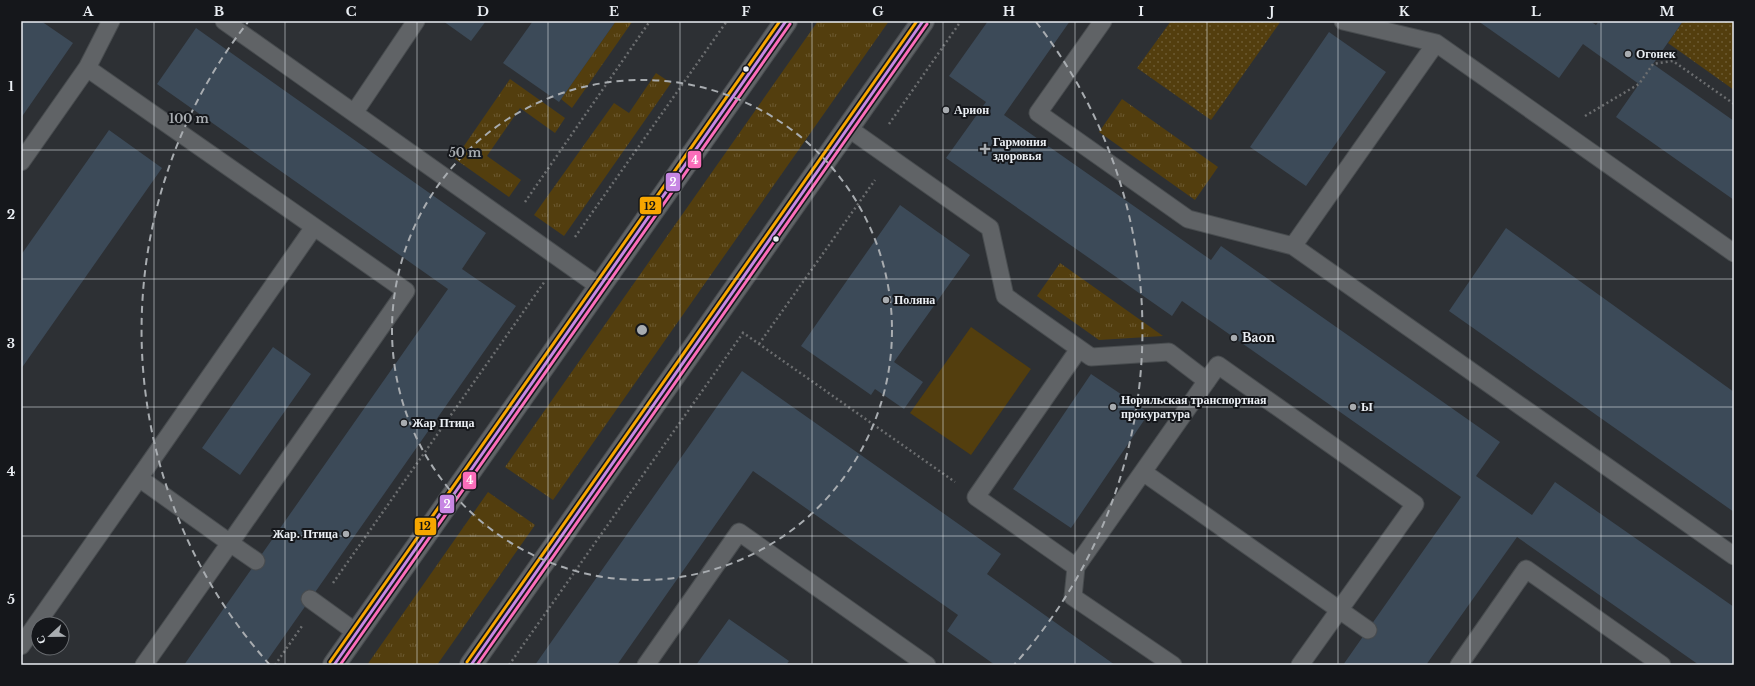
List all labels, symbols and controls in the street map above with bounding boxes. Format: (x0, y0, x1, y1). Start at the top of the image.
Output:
text: A (82, 3, 94, 20)
text: B (214, 3, 224, 20)
text: C (346, 3, 357, 20)
text: D (477, 3, 489, 20)
text: E (609, 3, 619, 20)
text: F (742, 3, 751, 20)
text: G (872, 3, 884, 20)
text: H (1003, 3, 1015, 20)
text: I (1138, 3, 1144, 20)
text: J (1266, 3, 1275, 20)
text: K (1399, 3, 1410, 20)
text: L (1531, 3, 1541, 20)
text: M (1660, 3, 1675, 20)
place label: Огонек (1636, 46, 1676, 61)
marker: Огонек (1623, 49, 1633, 59)
unlabelled marker (741, 64, 751, 74)
text: 1 (8, 78, 14, 95)
place label: Арион (954, 102, 989, 117)
marker: Арион (941, 105, 951, 115)
text: 100 m (169, 111, 210, 126)
place label: Гармония здоровья (993, 134, 1047, 163)
marker: Гармония здоровья (980, 144, 990, 154)
text: 50 m (449, 145, 482, 160)
line badge: 4 (687, 150, 702, 169)
text: 4 (691, 153, 699, 167)
line badge: 2 (665, 172, 681, 192)
text: 2 (669, 175, 677, 189)
line badge: 12 (639, 196, 662, 215)
text: 12 (644, 199, 656, 213)
text: 2 (7, 206, 15, 223)
unlabelled marker (771, 234, 781, 244)
place label: Поляна (894, 292, 935, 307)
marker: Поляна (881, 295, 891, 305)
centre of rings (635, 323, 649, 337)
place label: Baon (1242, 330, 1275, 345)
marker: Baon (1229, 333, 1239, 343)
text: 3 (7, 335, 15, 352)
place label: Норильская транспортная прокуратура (1121, 392, 1267, 421)
place label: Ы (1361, 399, 1373, 414)
marker: Норильская транспортная прокуратура (1108, 402, 1118, 412)
marker: Ы (1348, 402, 1358, 412)
place label: Жар Птица (412, 415, 475, 430)
marker: Жар Птица (399, 418, 409, 428)
text: 4 (7, 463, 16, 480)
line badge: 4 (462, 471, 477, 490)
text: 4 (466, 473, 474, 487)
line badge: 2 (439, 494, 455, 514)
text: 2 (443, 497, 451, 511)
line badge: 12 (414, 517, 437, 536)
text: 12 (419, 519, 431, 533)
place label: Жар. Птица (272, 526, 338, 541)
marker: Жар. Птица (341, 529, 351, 539)
text: 5 (7, 591, 15, 608)
north arrow (30, 616, 70, 656)
text: С (33, 633, 49, 646)

